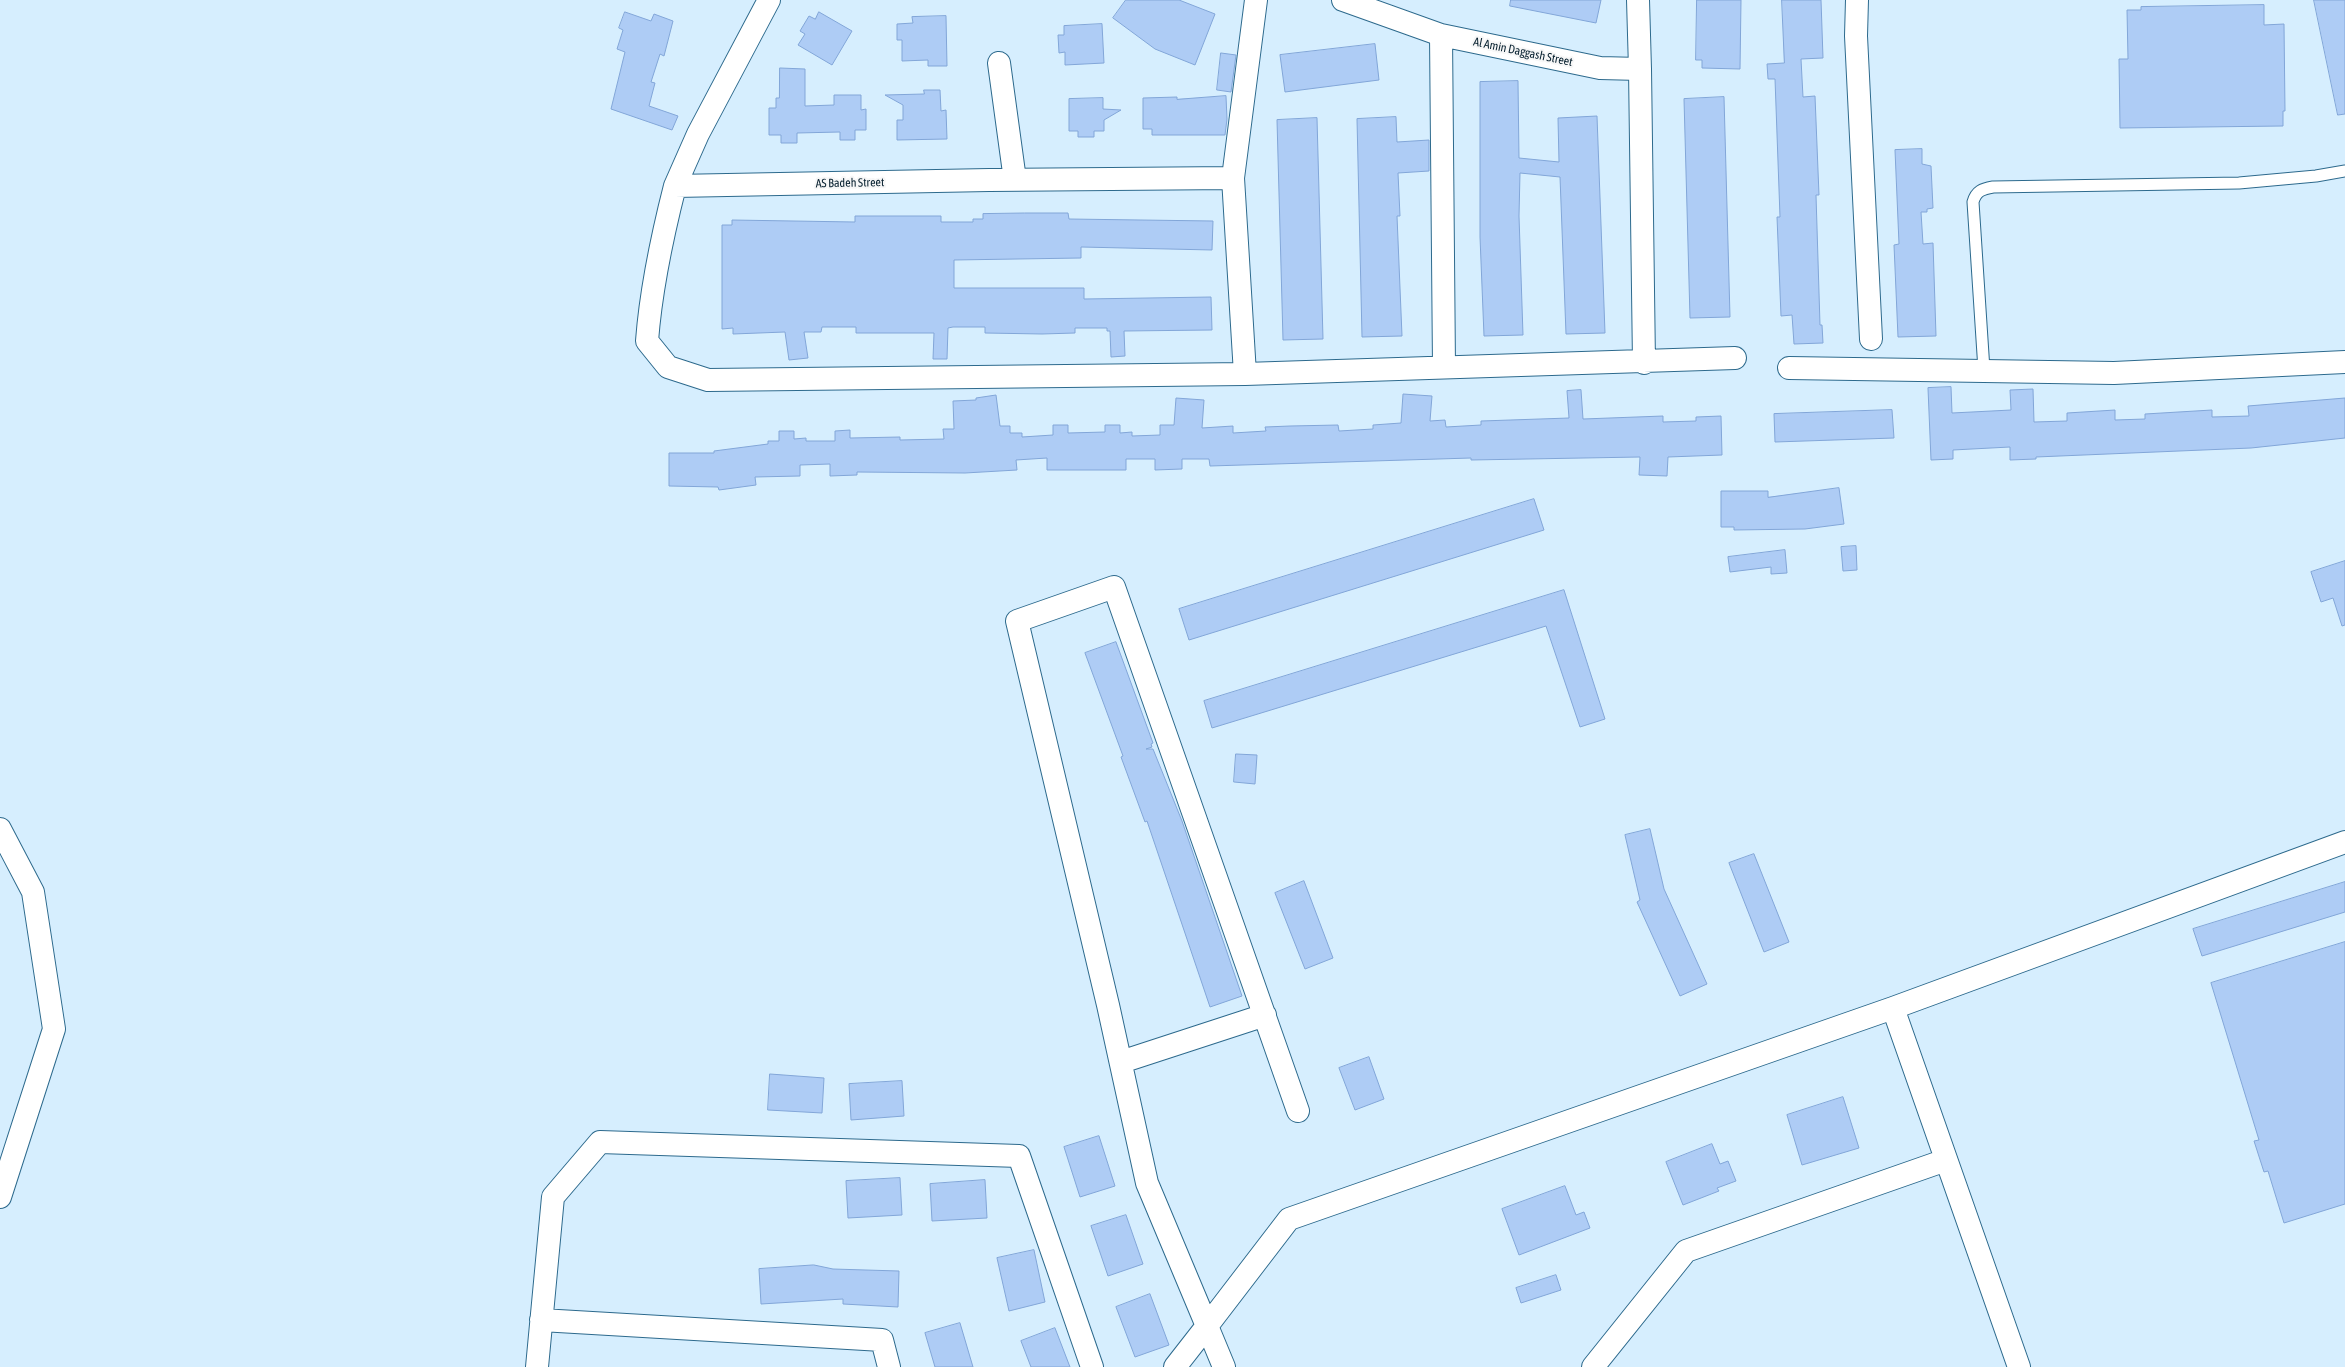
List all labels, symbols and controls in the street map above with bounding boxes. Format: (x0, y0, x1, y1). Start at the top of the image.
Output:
street label: Al Amin Daggash Street (1472, 34, 1574, 70)
street label: AS Badeh Street (815, 175, 885, 191)

